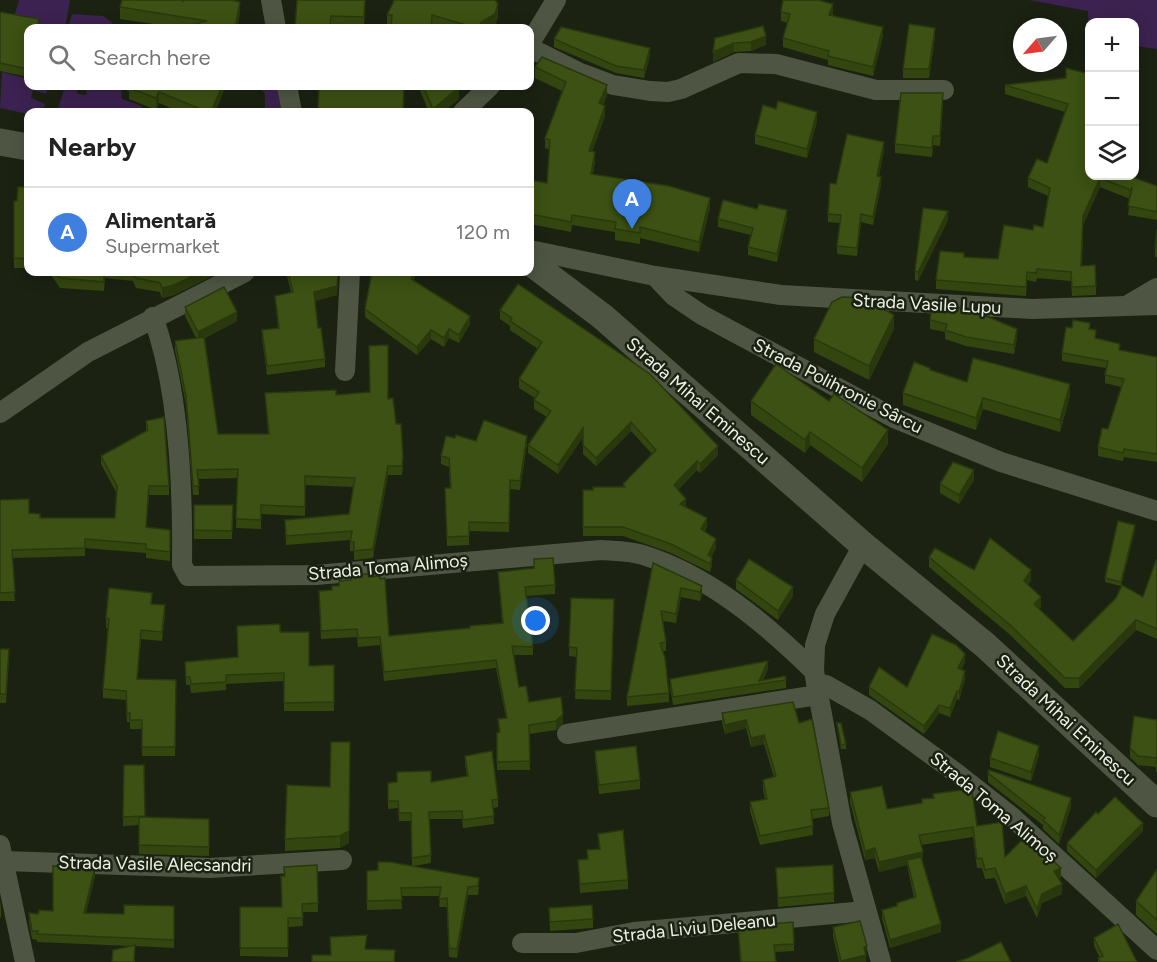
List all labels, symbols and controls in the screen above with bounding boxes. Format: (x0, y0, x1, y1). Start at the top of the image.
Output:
north arrow (1013, 18, 1067, 72)
map controls (1085, 18, 1139, 180)
button: + (1085, 18, 1139, 72)
search box (24, 24, 534, 90)
icon: search (45, 41, 78, 74)
text: Search here (93, 44, 211, 71)
button: − (1085, 72, 1139, 126)
button: layers (1085, 126, 1139, 180)
text: Nearby (48, 131, 136, 163)
pin: A (612, 180, 652, 229)
text: Alimentară (105, 207, 216, 234)
text: A (60, 220, 75, 244)
text: 120 m (456, 220, 510, 244)
text: Supermarket (105, 234, 220, 258)
street label: Strada Vasile Lupu (852, 289, 1002, 319)
street label: Strada Mihai Eminescu (622, 333, 774, 469)
street label: Strada Polihronie Sârcu (750, 334, 926, 438)
street label: Strada Toma Alimoș (307, 549, 469, 585)
your location (521, 606, 550, 635)
street label: Strada Mihai Eminescu (992, 650, 1140, 790)
street label: Strada Toma Alimoș (926, 747, 1062, 867)
street label: Strada Vasile Alecsandri (58, 851, 252, 877)
street label: Strada Liviu Deleanu (611, 908, 777, 948)

